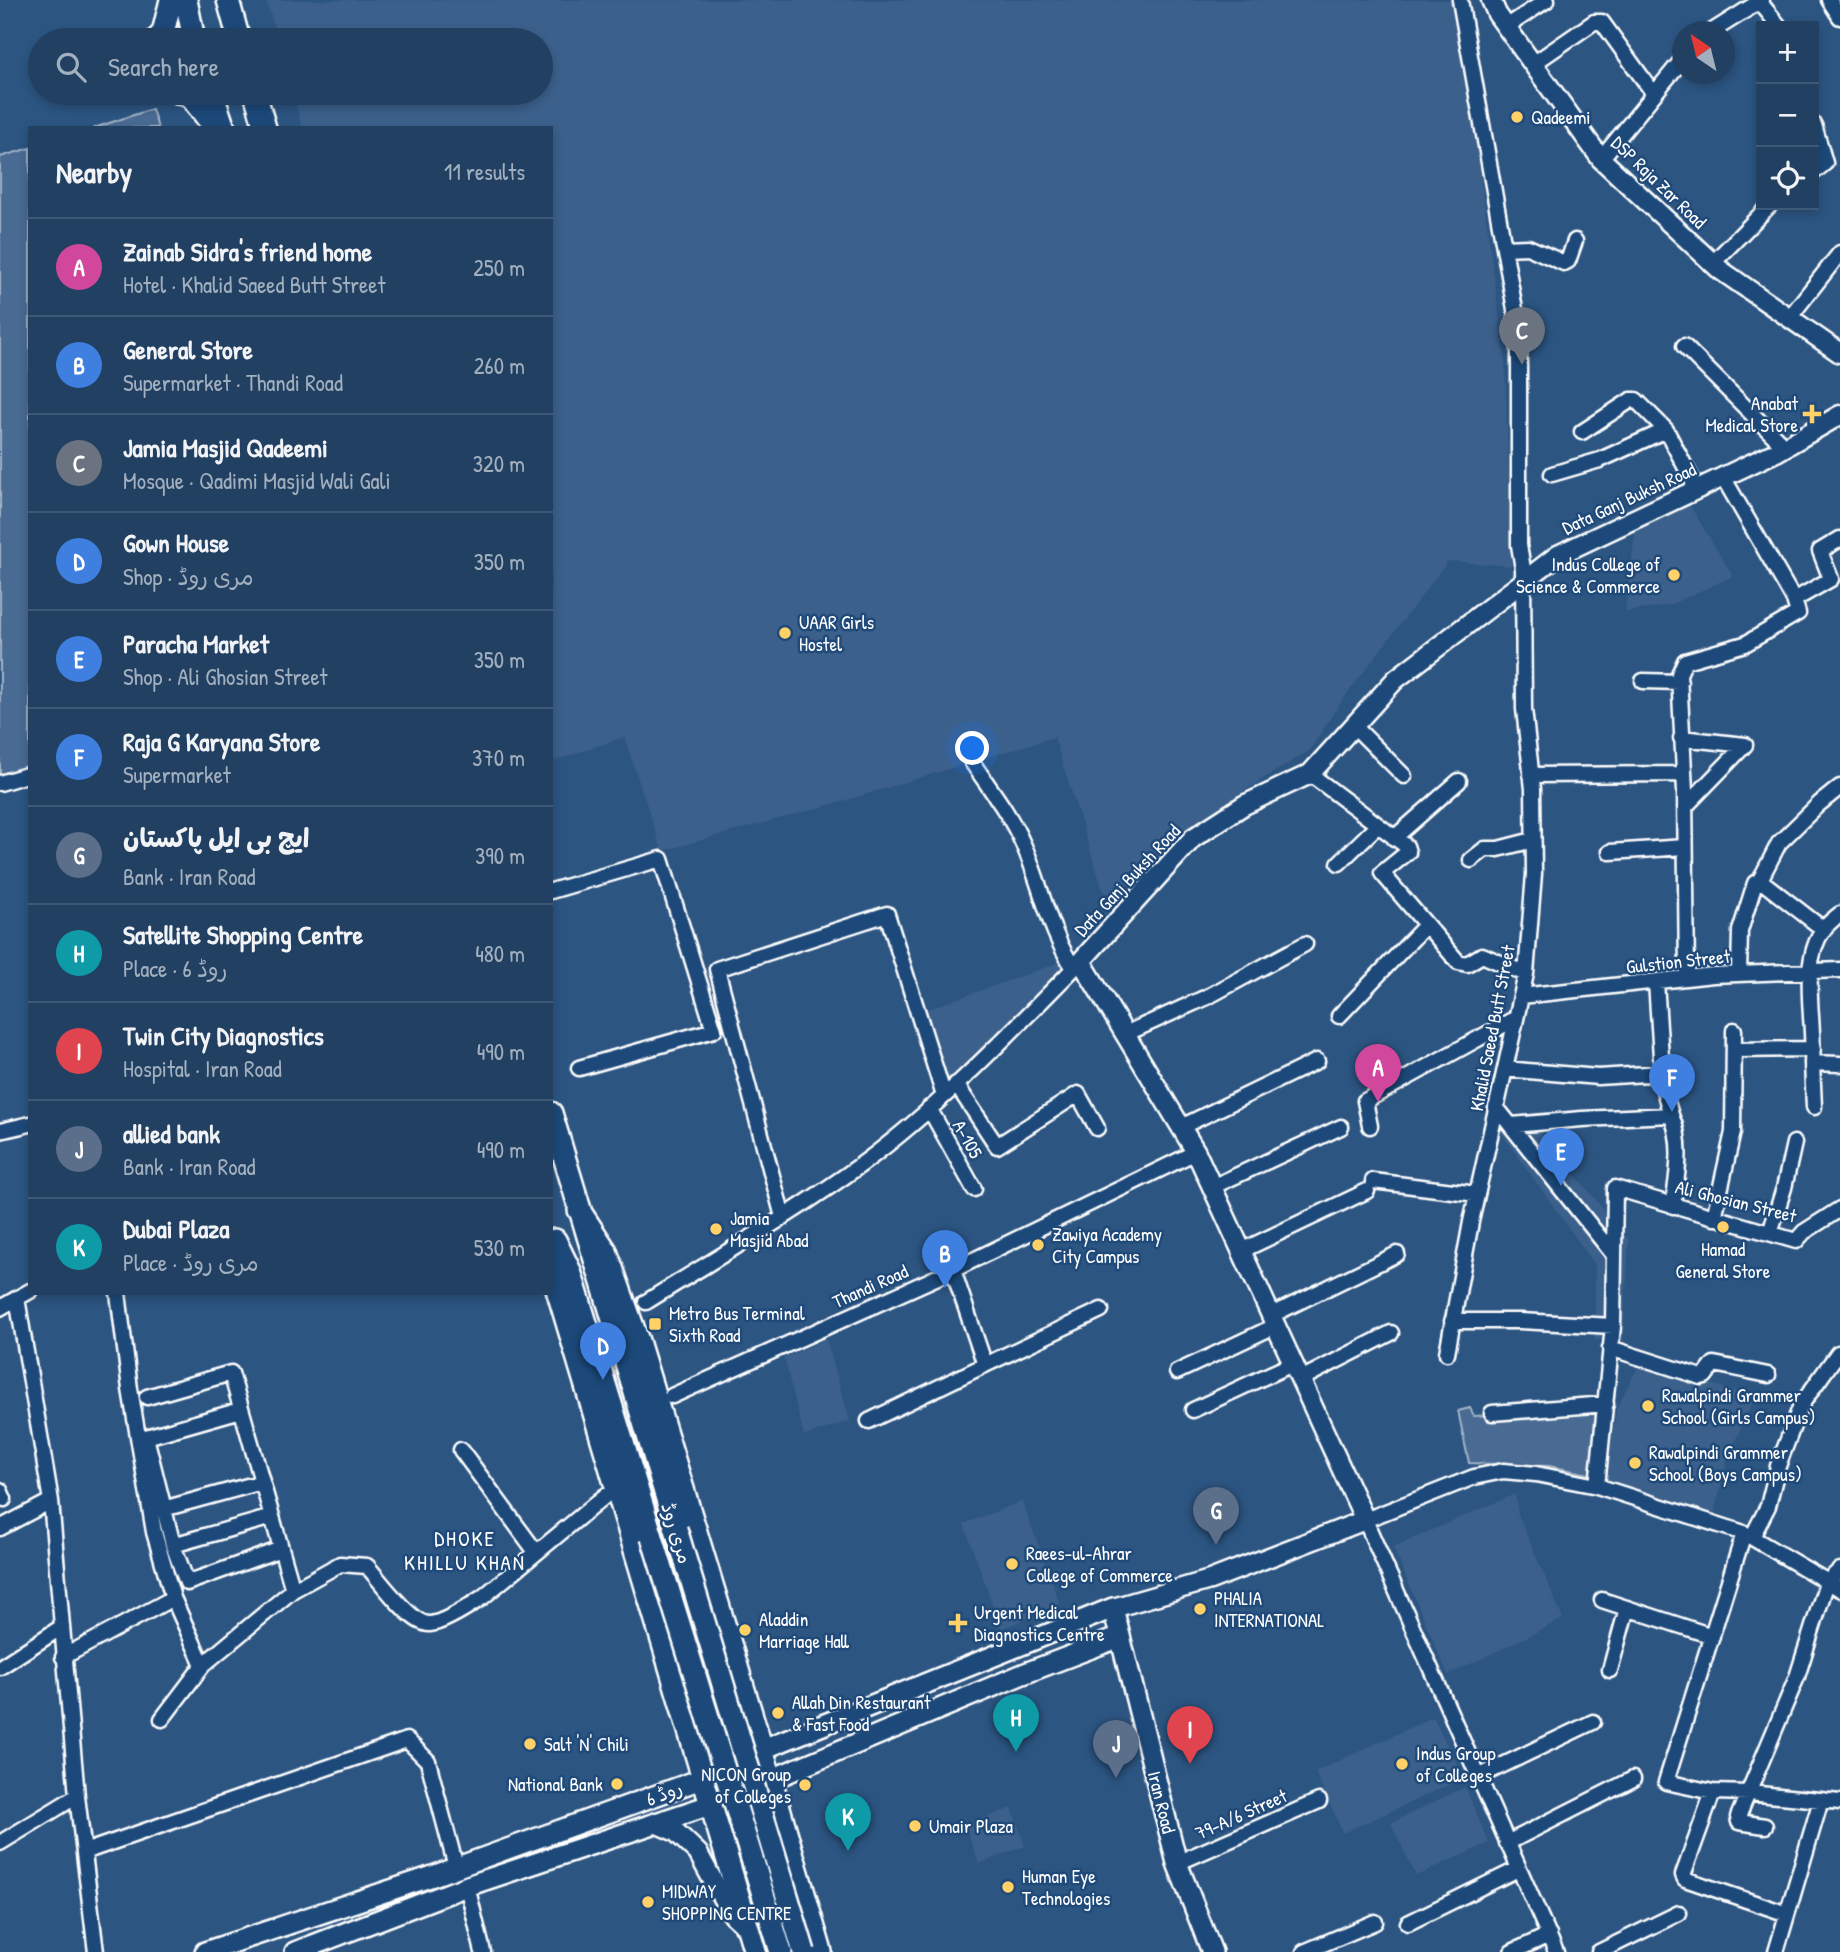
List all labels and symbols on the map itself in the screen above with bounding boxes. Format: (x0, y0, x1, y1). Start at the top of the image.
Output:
north arrow (1672, 21, 1735, 84)
place label: Qadeemi (1531, 104, 1591, 130)
marker: Qadeemi (1509, 109, 1525, 125)
street label: DSP Raja Zar Road (1606, 130, 1713, 235)
pin: C (1499, 307, 1545, 365)
place label: Anabat Medical Store (1705, 390, 1798, 438)
marker: Anabat Medical Store (1804, 406, 1820, 422)
street label: Data Ganj Buksh Road (1558, 455, 1701, 540)
place label: Indus College of Science & Commerce (1516, 551, 1660, 599)
marker: Indus College of Science & Commerce (1666, 567, 1682, 583)
place label: UAAR Girls Hostel (799, 609, 874, 657)
marker: UAAR Girls Hostel (777, 625, 793, 641)
your location (955, 731, 989, 765)
street label: Data Ganj Buksh Road (1068, 818, 1186, 942)
street label: Khalid Saeed Butt Street (1463, 942, 1521, 1113)
street label: Gulstion Street (1625, 943, 1732, 979)
pin: A (1355, 1044, 1401, 1102)
pin: F (1649, 1054, 1695, 1112)
street label: A-105 (947, 1115, 989, 1163)
pin: E (1538, 1128, 1584, 1186)
street label: Ali Ghosian Street (1673, 1173, 1800, 1229)
place label: Jamia Masjid Abad (730, 1205, 809, 1253)
marker: Hamad General Store (1715, 1219, 1731, 1235)
marker: Jamia Masjid Abad (708, 1221, 724, 1237)
place label: Zawiya Academy City Campus (1052, 1221, 1162, 1269)
pin: B (922, 1230, 968, 1288)
place label: Hamad General Store (1676, 1236, 1771, 1284)
marker: Zawiya Academy City Campus (1030, 1237, 1046, 1253)
street label: Thandi Road (828, 1258, 912, 1314)
place label: Metro Bus Terminal Sixth Road (669, 1300, 806, 1348)
marker: Metro Bus Terminal Sixth Road (647, 1316, 663, 1332)
pin: D (580, 1322, 626, 1380)
place label: Rawalpindi Grammer School (Girls Campus) (1662, 1382, 1815, 1430)
marker: Rawalpindi Grammer School (Girls Campus) (1640, 1398, 1656, 1414)
place label: Rawalpindi Grammer School (Boys Campus) (1649, 1439, 1802, 1487)
marker: Rawalpindi Grammer School (Boys Campus) (1627, 1455, 1643, 1471)
pin: G (1193, 1487, 1239, 1545)
street label: مری روڈ (655, 1499, 699, 1567)
district label: DHOKE KHILLU KHAN (404, 1524, 526, 1577)
place label: Raees-ul-Ahrar College of Commerce (1026, 1540, 1173, 1588)
marker: Raees-ul-Ahrar College of Commerce (1004, 1556, 1020, 1572)
place label: PHALIA INTERNATIONAL (1214, 1585, 1324, 1633)
place label: Urgent Medical Diagnostics Centre (974, 1599, 1105, 1647)
marker: PHALIA INTERNATIONAL (1192, 1601, 1208, 1617)
place label: Aladdin Marriage Hall (759, 1606, 850, 1654)
marker: Urgent Medical Diagnostics Centre (948, 1613, 968, 1633)
marker: Aladdin Marriage Hall (737, 1622, 753, 1638)
place label: Allah Din Restaurant & Fast Food (792, 1689, 931, 1737)
pin: H (993, 1694, 1039, 1752)
marker: Allah Din Restaurant & Fast Food (770, 1705, 786, 1721)
pin: I (1167, 1706, 1213, 1764)
pin: J (1093, 1720, 1139, 1778)
place label: Salt 'N' Chili (544, 1731, 629, 1757)
marker: Salt 'N' Chili (522, 1736, 538, 1752)
place label: Indus Group of Colleges (1416, 1740, 1496, 1788)
marker: Indus Group of Colleges (1394, 1756, 1410, 1772)
place label: NICON Group of Colleges (701, 1761, 791, 1809)
street label: Iran Road (1142, 1768, 1182, 1836)
place label: National Bank (508, 1771, 603, 1797)
street label: روڈ 6 (642, 1774, 686, 1812)
marker: National Bank (609, 1776, 625, 1792)
marker: NICON Group of Colleges (797, 1777, 813, 1793)
street label: 79-A/6 Street (1191, 1782, 1291, 1846)
pin: K (825, 1793, 871, 1851)
place label: Umair Plaza (929, 1813, 1014, 1839)
marker: Umair Plaza (907, 1818, 923, 1834)
place label: Human Eye Technologies (1022, 1863, 1110, 1911)
place label: MIDWAY SHOPPING CENTRE (662, 1878, 792, 1926)
marker: Human Eye Technologies (1000, 1879, 1016, 1895)
marker: MIDWAY SHOPPING CENTRE (640, 1894, 656, 1910)

